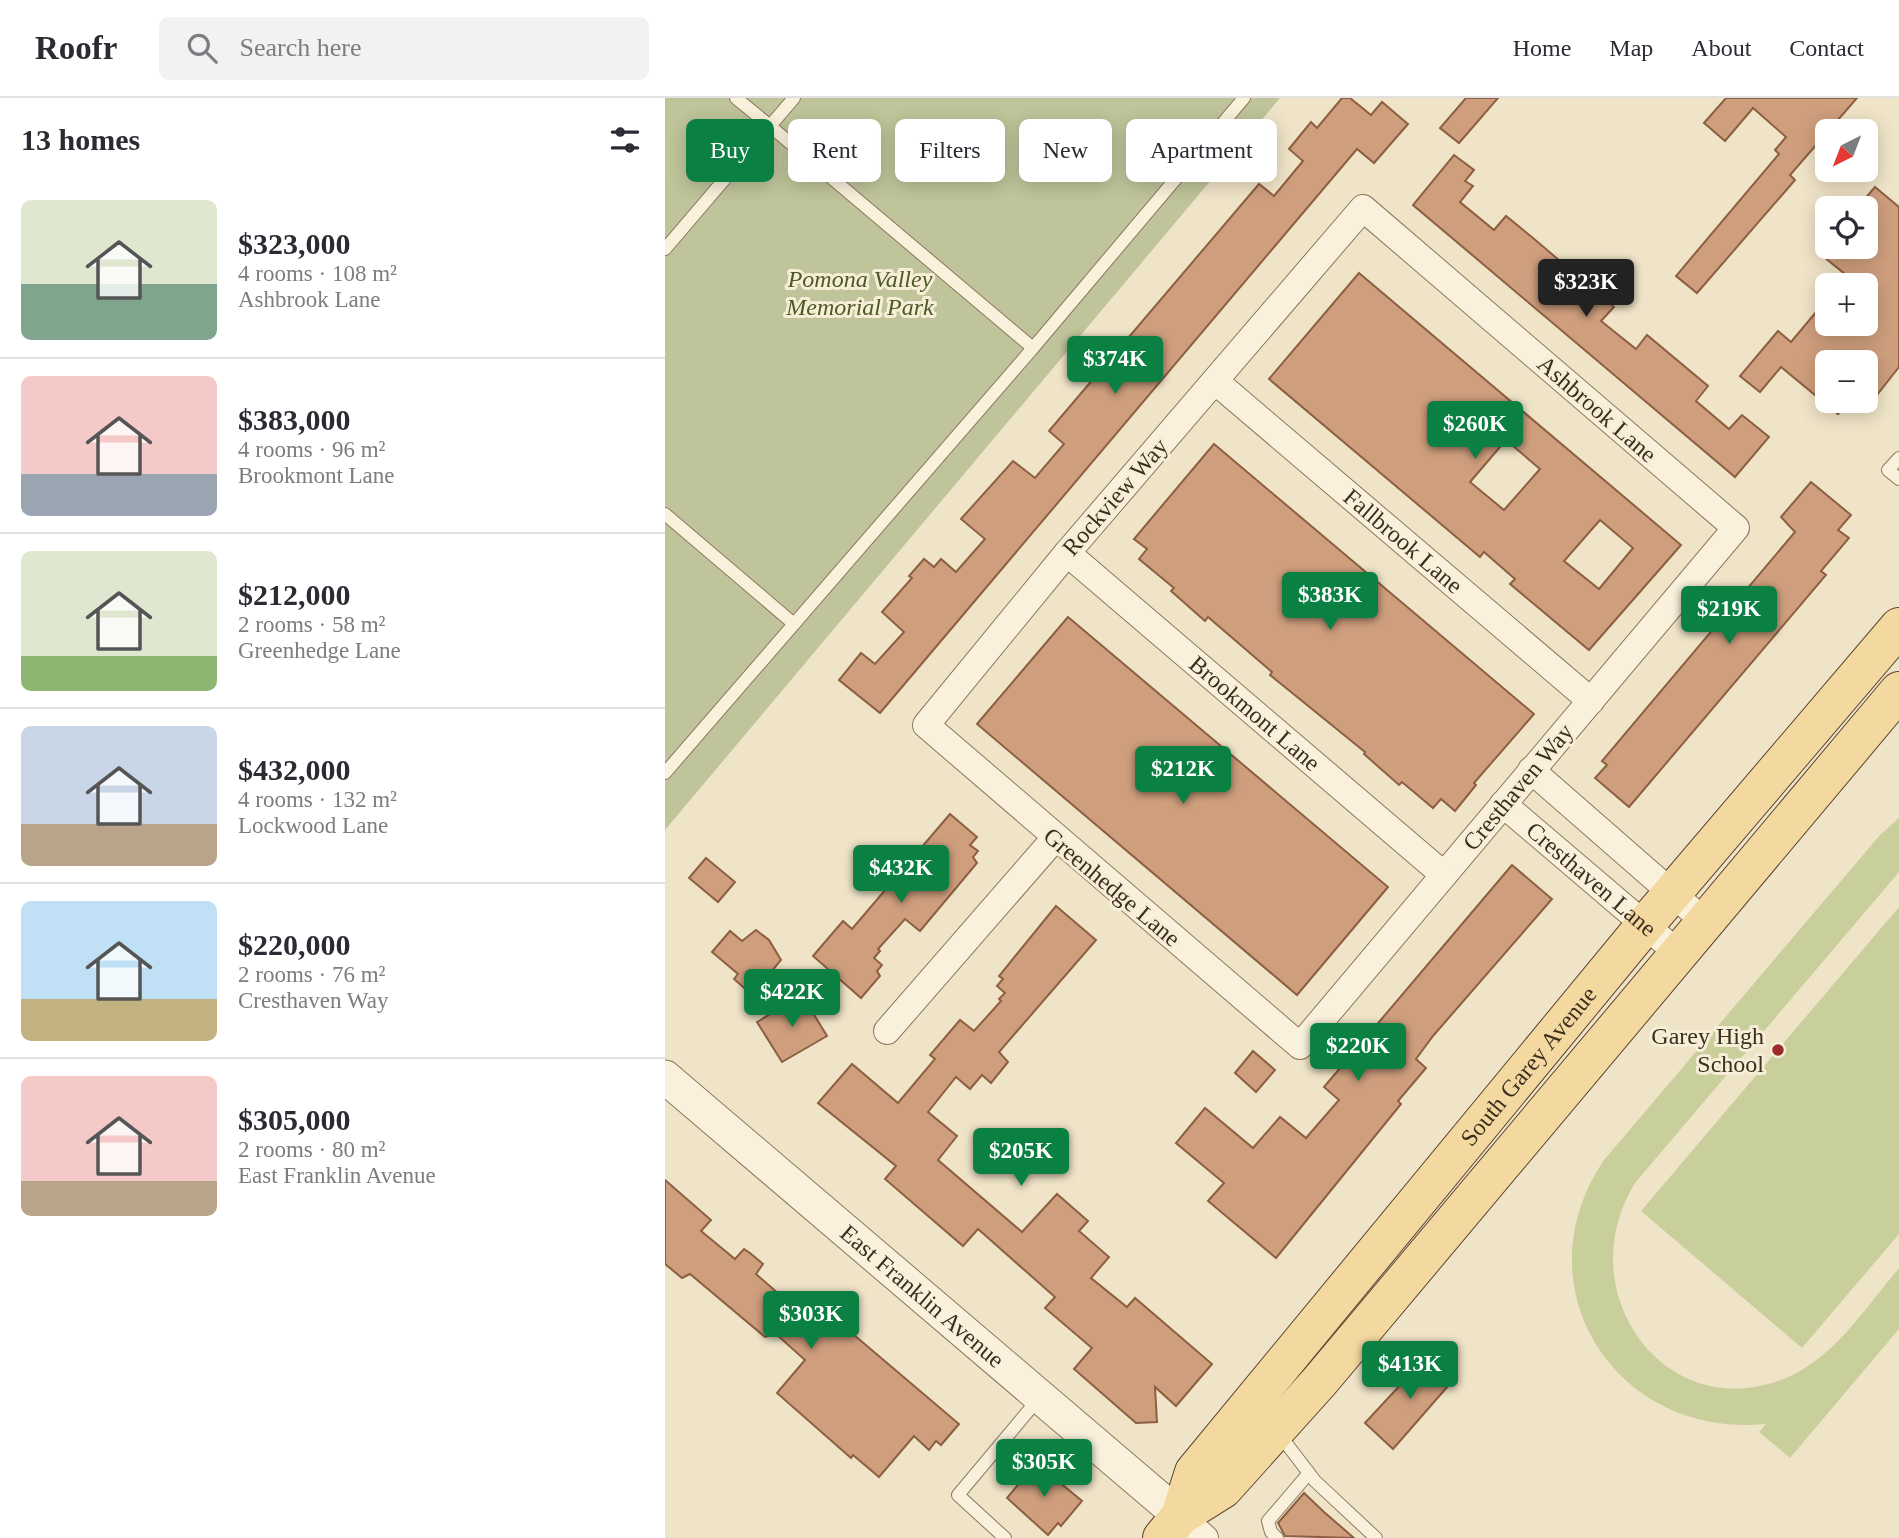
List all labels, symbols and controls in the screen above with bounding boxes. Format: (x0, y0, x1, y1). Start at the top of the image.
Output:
search box (159, 17, 649, 80)
icon: search (183, 29, 221, 67)
text: Roofr (35, 30, 117, 66)
text: Search here (239, 33, 361, 62)
text: Home (1513, 35, 1571, 61)
text: Map (1609, 35, 1653, 61)
text: About (1691, 35, 1751, 61)
text: Contact (1789, 35, 1864, 61)
chip: Buy (686, 119, 774, 182)
chip: Rent (788, 119, 881, 182)
chip: Filters (895, 119, 1005, 182)
chip: New (1019, 119, 1112, 182)
chip: Apartment (1126, 119, 1277, 182)
north arrow (1815, 119, 1878, 182)
map controls (1815, 119, 1878, 413)
icon: filters (606, 121, 644, 159)
text: 13 homes (21, 123, 140, 156)
button: locate (1815, 196, 1878, 259)
text: $323,000 (238, 227, 351, 260)
icon: home (77, 228, 161, 312)
pin: $323K (1537, 260, 1635, 319)
text: 4 rooms · 108 m² (238, 261, 397, 286)
park label: Pomona Valley Memorial Park (785, 266, 934, 320)
text: $323K (1554, 269, 1618, 294)
button: + (1815, 273, 1878, 336)
text: Ashbrook Lane (238, 287, 380, 312)
pin: $374K (1066, 336, 1164, 396)
text: $374K (1083, 346, 1147, 371)
street label: Ashbrook Lane (1532, 350, 1662, 468)
button: − (1815, 350, 1878, 413)
pin: $260K (1426, 402, 1524, 461)
text: $383,000 (238, 403, 351, 436)
icon: home (77, 404, 161, 488)
text: $260K (1443, 411, 1507, 436)
street label: Rockview Way (1057, 433, 1173, 561)
text: 4 rooms · 96 m² (238, 437, 385, 462)
text: Brookmont Lane (238, 463, 395, 488)
street label: Fallbrook Lane (1339, 483, 1468, 599)
pin: $383K (1281, 573, 1379, 632)
text: $212,000 (238, 578, 351, 611)
icon: home (77, 579, 161, 663)
text: $383K (1298, 582, 1362, 607)
pin: $219K (1680, 587, 1778, 646)
text: $219K (1697, 596, 1761, 621)
text: 2 rooms · 58 m² (238, 612, 385, 637)
text: Greenhedge Lane (238, 638, 401, 663)
street label: Brookmont Lane (1184, 650, 1325, 776)
street label: Cresthaven Way (1458, 719, 1578, 855)
pin: $212K (1134, 746, 1232, 806)
text: $432,000 (238, 753, 351, 786)
icon: home (77, 754, 161, 838)
text: $212K (1151, 756, 1215, 781)
text: 4 rooms · 132 m² (238, 787, 397, 812)
text: Lockwood Lane (238, 813, 388, 838)
street label: Cresthaven Lane (1521, 817, 1661, 942)
street label: Greenhedge Lane (1039, 822, 1185, 952)
pin: $432K (852, 846, 950, 905)
text: $432K (869, 855, 933, 880)
text: $220,000 (238, 928, 351, 961)
icon: home (77, 929, 161, 1013)
text: 2 rooms · 76 m² (238, 962, 385, 987)
pin: $422K (743, 970, 841, 1029)
text: $422K (760, 979, 824, 1004)
street label: South Garey Avenue (1455, 982, 1602, 1151)
text: Cresthaven Way (238, 988, 388, 1013)
place label: Garey High School (1651, 1023, 1764, 1077)
pin: $220K (1309, 1024, 1407, 1083)
text: $220K (1326, 1033, 1390, 1058)
marker: Garey High School (1770, 1042, 1786, 1058)
text: $305,000 (238, 1103, 351, 1136)
icon: home (77, 1104, 161, 1188)
pin: $205K (972, 1128, 1070, 1188)
text: 2 rooms · 80 m² (238, 1137, 385, 1162)
text: $205K (989, 1138, 1053, 1163)
text: East Franklin Avenue (238, 1163, 436, 1188)
street label: East Franklin Avenue (835, 1219, 1009, 1373)
pin: $303K (762, 1292, 860, 1351)
text: $303K (779, 1301, 843, 1326)
pin: $413K (1361, 1342, 1459, 1401)
text: $413K (1378, 1351, 1442, 1376)
pin: $305K (995, 1440, 1093, 1499)
text: $305K (1012, 1449, 1076, 1474)

